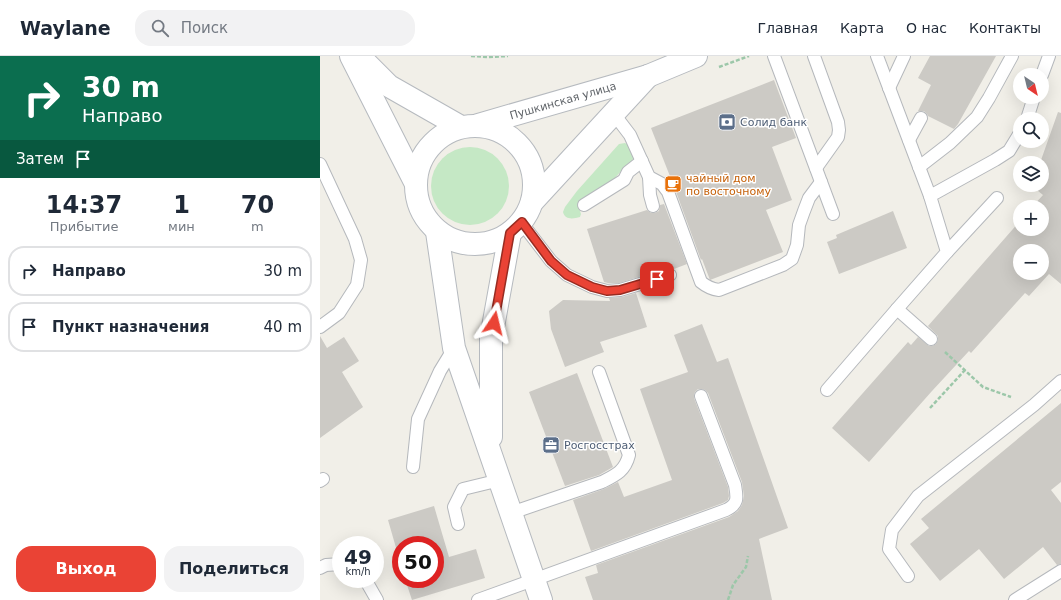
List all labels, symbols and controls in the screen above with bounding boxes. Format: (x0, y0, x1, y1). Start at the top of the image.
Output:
search box (135, 10, 415, 46)
text: Waylane (20, 17, 111, 39)
icon: search (149, 17, 171, 39)
text: Поиск (181, 19, 228, 37)
text: Главная (757, 20, 818, 36)
text: Карта (840, 20, 884, 36)
text: О нас (906, 20, 947, 36)
text: Контакты (969, 20, 1041, 36)
north arrow (1013, 68, 1049, 104)
map controls (1013, 68, 1049, 280)
text: 30 m (82, 71, 160, 104)
icon: right (16, 72, 68, 124)
street label: Пушкинская улица (508, 80, 618, 122)
text: Направо (82, 105, 162, 126)
bank icon: Солид банк (717, 112, 737, 132)
button: search (1013, 112, 1049, 148)
place label: Солид банк (740, 116, 807, 129)
icon: arrive (72, 148, 94, 170)
text: Затем (16, 150, 64, 168)
button: layers (1013, 156, 1049, 192)
place label: чайный дом по восточному (686, 172, 772, 198)
cafe icon: чайный дом по восточному (663, 174, 683, 194)
text: 14:37 (46, 191, 122, 219)
text: 1 (173, 191, 190, 219)
text: 70 (241, 191, 274, 219)
button: + (1013, 200, 1049, 236)
text: Прибытие (50, 219, 118, 234)
text: мин (168, 219, 195, 234)
text: m (251, 219, 264, 234)
button: − (1013, 244, 1049, 280)
icon: right (18, 260, 40, 282)
text: Направо (52, 262, 126, 280)
text: 30 m (264, 262, 302, 280)
pin (640, 262, 674, 296)
icon: arrive (646, 268, 668, 290)
position arrow (473, 302, 515, 344)
icon: arrive (18, 316, 40, 338)
text: Пункт назначения (52, 318, 209, 336)
text: 40 m (264, 318, 302, 336)
office icon: Росгосстрах (541, 435, 561, 455)
place label: Росгосстрах (564, 439, 635, 452)
speed limit sign: 50 (392, 536, 444, 588)
text: 49 (344, 545, 372, 569)
button: Выход (16, 546, 156, 592)
button: Поделиться (164, 546, 304, 592)
text: km/h (345, 566, 371, 577)

